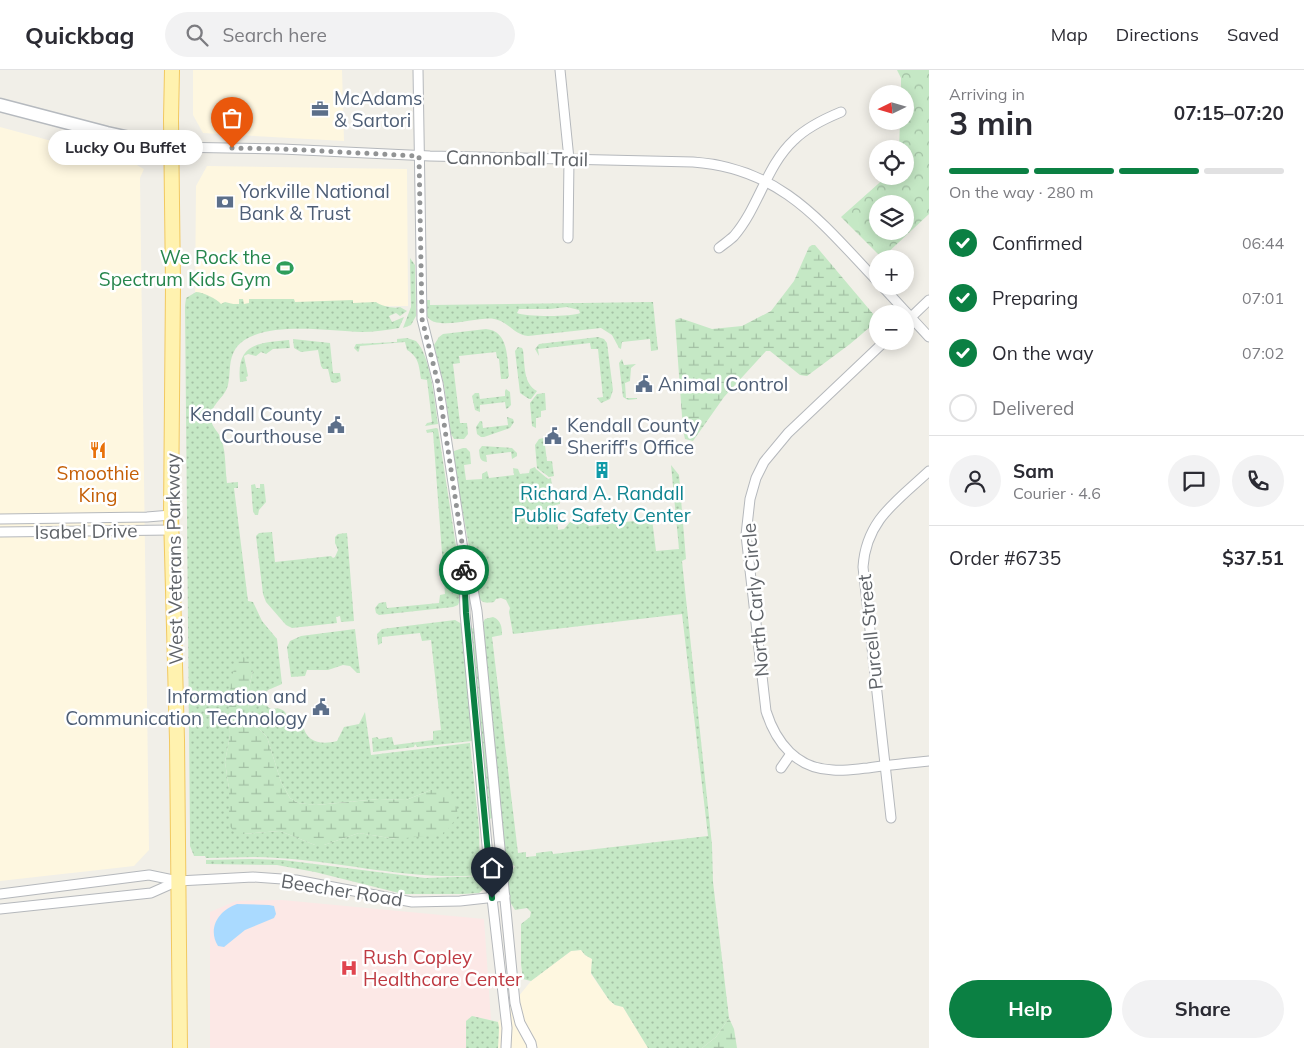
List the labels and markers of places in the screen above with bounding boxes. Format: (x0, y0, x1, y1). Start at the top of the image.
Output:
place label: McAdams & Sartori (334, 86, 422, 132)
pin (211, 97, 253, 148)
office icon: McAdams & Sartori (310, 99, 330, 119)
callout: Lucky Ou Buffet (47, 130, 202, 166)
place label: Yorkville National Bank & Trust (238, 179, 390, 225)
bank icon: Yorkville National Bank & Trust (215, 192, 235, 212)
place label: We Rock the Spectrum Kids Gym (99, 245, 271, 291)
sports icon: We Rock the Spectrum Kids Gym (275, 258, 295, 278)
place label: Animal Control (658, 372, 788, 396)
public building icon: Animal Control (634, 374, 654, 394)
place label: Kendall County Courthouse (190, 402, 322, 448)
place label: Kendall County Sheriff's Office (567, 413, 699, 459)
public building icon: Kendall County Courthouse (326, 415, 346, 435)
public building icon: Kendall County Sheriff's Office (543, 426, 563, 446)
restaurant icon: Smoothie King (88, 440, 108, 460)
building icon: Richard A. Randall Public Safety Center (592, 460, 612, 480)
place label: Smoothie King (57, 461, 139, 507)
place label: Richard A. Randall Public Safety Center (513, 481, 691, 527)
place label: Information and Communication Technology (65, 684, 307, 730)
public building icon: Information and Communication Technology (311, 697, 331, 717)
pin (471, 847, 513, 898)
place label: Rush Copley Healthcare Center (363, 945, 522, 991)
hospital icon: Rush Copley Healthcare Center (339, 958, 359, 978)

